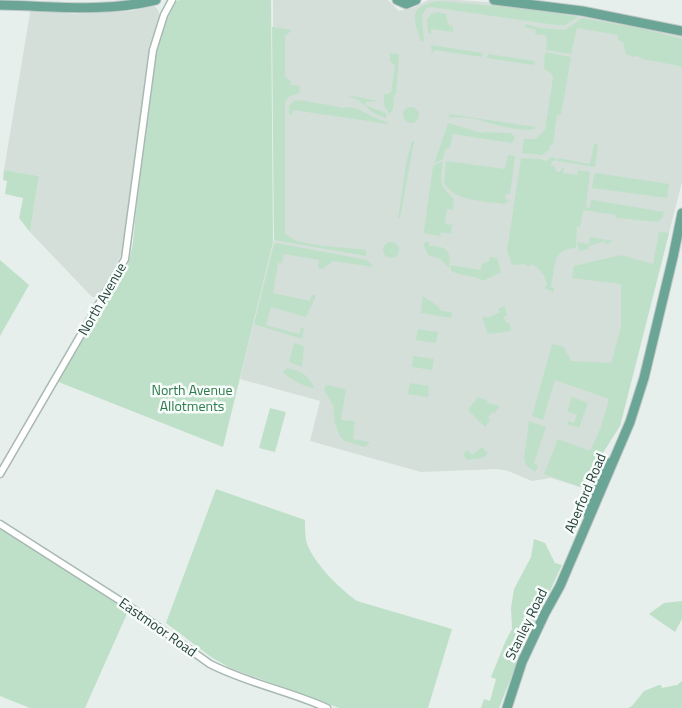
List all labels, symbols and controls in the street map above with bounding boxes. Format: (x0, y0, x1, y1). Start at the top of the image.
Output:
street label: North Avenue (72, 258, 131, 339)
park label: North Avenue Allotments (152, 379, 232, 416)
street label: Aberford Road (558, 450, 611, 536)
street label: Stanley Road (499, 584, 552, 663)
street label: Eastmoor Road (115, 592, 202, 661)

